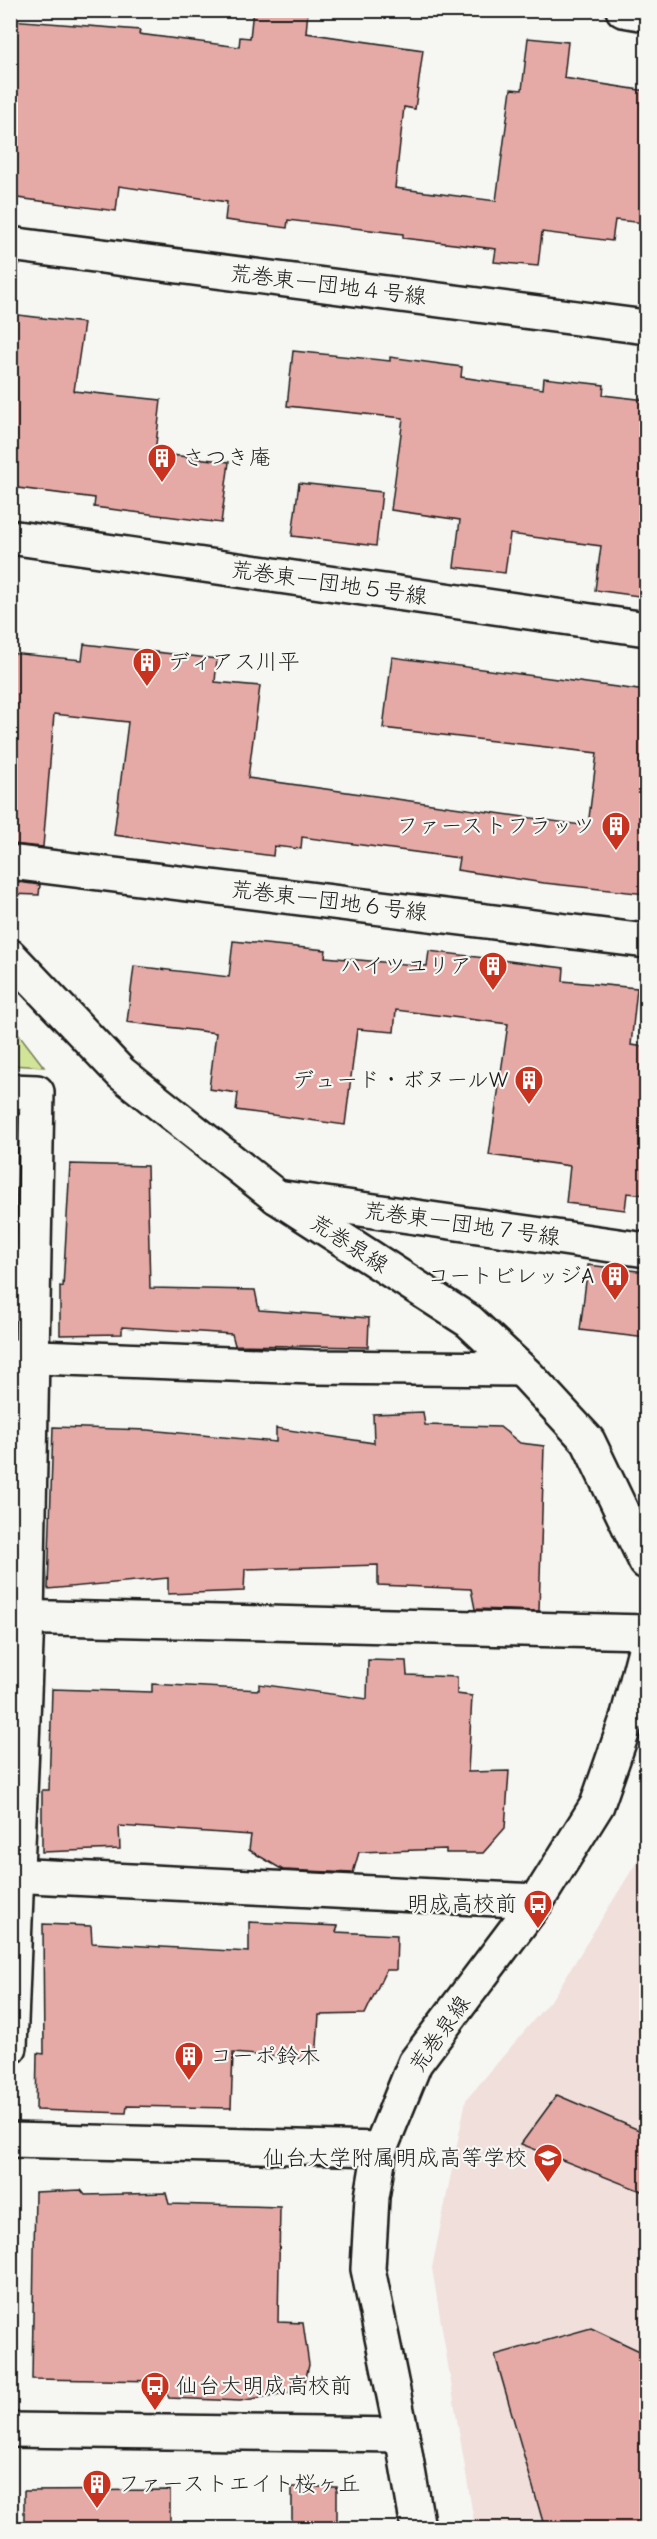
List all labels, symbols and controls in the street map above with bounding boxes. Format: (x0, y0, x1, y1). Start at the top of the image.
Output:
street label: 荒巻東一団地４号線 (228, 260, 428, 310)
building icon: さつき庵 (146, 442, 178, 484)
place label: さつき庵 (183, 445, 271, 471)
street label: 荒巻東一団地５号線 (229, 556, 429, 610)
building icon: ディアス川平 (131, 646, 163, 688)
place label: ディアス川平 (168, 649, 300, 675)
building icon: ファーストフラッツ (600, 810, 632, 852)
place label: ファーストフラッツ (397, 813, 595, 839)
street label: 荒巻東一団地６号線 (229, 876, 429, 926)
building icon: ハイツユリア (477, 950, 509, 992)
place label: ハイツユリア (340, 953, 472, 979)
building icon: デュード・ボヌールW (513, 1064, 545, 1106)
place label: デュード・ボヌールW (292, 1067, 508, 1093)
street label: 荒巻東一団地７号線 (362, 1197, 562, 1251)
street label: 荒巻泉線 (305, 1209, 393, 1279)
building icon: コートビレッジA (599, 1260, 631, 1302)
place label: コートビレッジA (427, 1263, 594, 1289)
bus stop icon: 明成高校前 (522, 1888, 554, 1930)
place label: 明成高校前 (407, 1891, 517, 1917)
street label: 荒巻泉線 (404, 1990, 476, 2078)
building icon: コーポ鈴木 (173, 2040, 205, 2082)
place label: コーポ鈴木 (210, 2043, 320, 2069)
school or university icon: 仙台大学附属明成高等学校 (532, 2142, 564, 2184)
place label: 仙台大学附属明成高等学校 (263, 2145, 527, 2171)
bus stop icon: 仙台大明成高校前 (139, 2370, 171, 2412)
place label: 仙台大明成高校前 (176, 2373, 352, 2399)
building icon: ファーストエイト桜ヶ丘 (81, 2468, 113, 2510)
place label: ファーストエイト桜ヶ丘 (118, 2471, 360, 2497)

